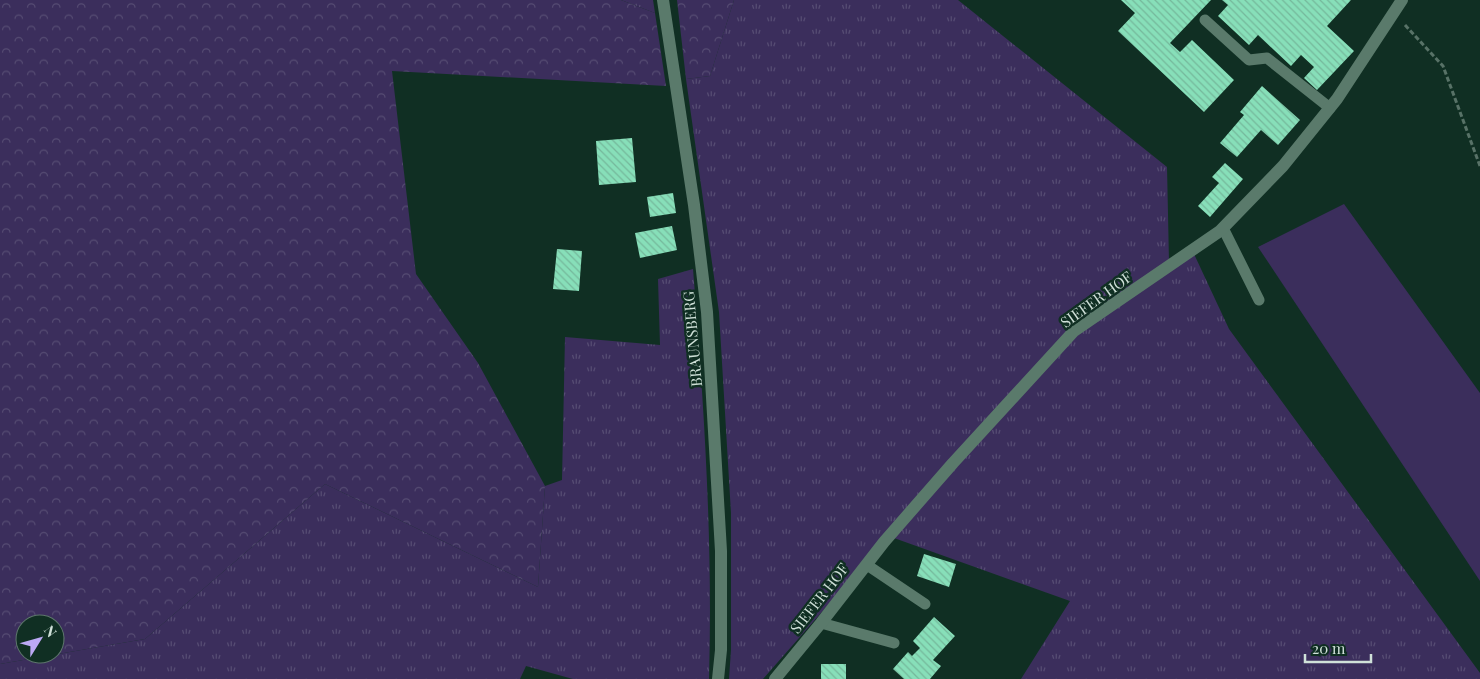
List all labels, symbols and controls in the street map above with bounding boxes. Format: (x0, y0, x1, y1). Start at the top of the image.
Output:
street label: SIEFER HOF (1056, 266, 1136, 332)
street label: BRAUNSBERG (678, 290, 706, 388)
street label: SIEFER HOF (785, 558, 853, 637)
north arrow (15, 614, 65, 664)
text: N (40, 621, 61, 641)
scale bar (1305, 632, 1371, 664)
text: 20 m (1312, 638, 1346, 658)

